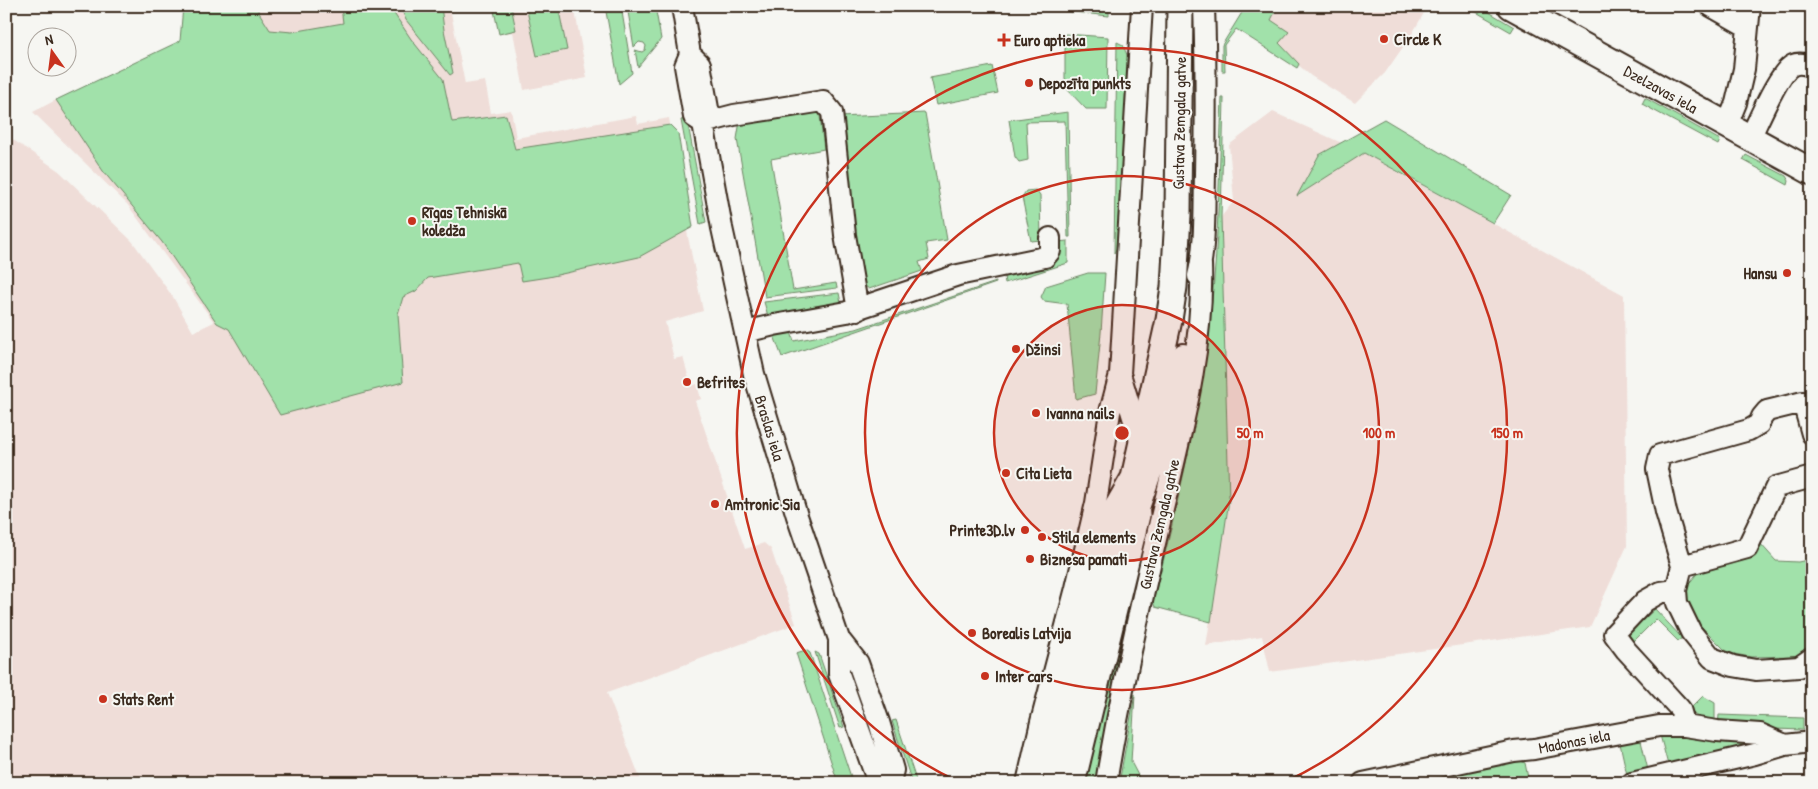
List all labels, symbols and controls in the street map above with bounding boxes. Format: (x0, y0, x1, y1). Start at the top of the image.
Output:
north arrow (28, 28, 78, 78)
place label: Circle K (1394, 28, 1442, 50)
text: N (43, 29, 55, 49)
place label: Euro aptieka (1014, 29, 1086, 52)
marker: Circle K (1378, 33, 1390, 45)
marker: Euro aptieka (998, 34, 1010, 46)
street label: Gustava Zemgala gatve (1167, 56, 1191, 190)
street label: Dzelzavas iela (1620, 60, 1702, 118)
place label: Depozīta punkts (1039, 72, 1132, 95)
marker: Depozīta punkts (1023, 77, 1035, 89)
place label: Rīgas Tehniskā koledža (422, 201, 507, 241)
marker: Rīgas Tehniskā koledža (406, 215, 418, 227)
place label: Hansu (1743, 262, 1778, 284)
marker: Hansu (1781, 267, 1793, 279)
place label: Džinsi (1026, 338, 1061, 360)
marker: Džinsi (1010, 343, 1022, 355)
place label: Befrites (697, 371, 746, 393)
marker: Befrites (681, 376, 693, 388)
street label: Braslas iela (750, 392, 790, 464)
place label: Ivanna nails (1046, 402, 1115, 424)
marker: Ivanna nails (1030, 407, 1042, 419)
text: 50 m (1237, 422, 1263, 443)
text: 100 m (1363, 422, 1395, 443)
text: 150 m (1491, 422, 1523, 443)
centre of rings (1113, 424, 1131, 442)
street label: Gustava Zemgala gatve (1133, 456, 1185, 591)
place label: Cita Lieta (1016, 462, 1072, 484)
marker: Cita Lieta (1000, 467, 1012, 479)
place label: Amtronic Sia (725, 493, 800, 515)
marker: Amtronic Sia (709, 498, 721, 510)
place label: Printe3D.lv (950, 519, 1016, 541)
marker: Printe3D.lv (1019, 524, 1031, 536)
place label: Stila elements (1052, 526, 1137, 548)
marker: Stila elements (1036, 531, 1048, 543)
place label: Biznesa pamati (1040, 548, 1128, 571)
marker: Biznesa pamati (1024, 553, 1036, 565)
place label: Borealis Latvija (982, 622, 1072, 644)
marker: Borealis Latvija (966, 627, 978, 639)
place label: Inter cars (995, 665, 1053, 687)
marker: Inter cars (979, 670, 991, 682)
place label: Stats Rent (113, 688, 174, 710)
marker: Stats Rent (97, 693, 109, 705)
street label: Madonas iela (1536, 723, 1612, 759)

